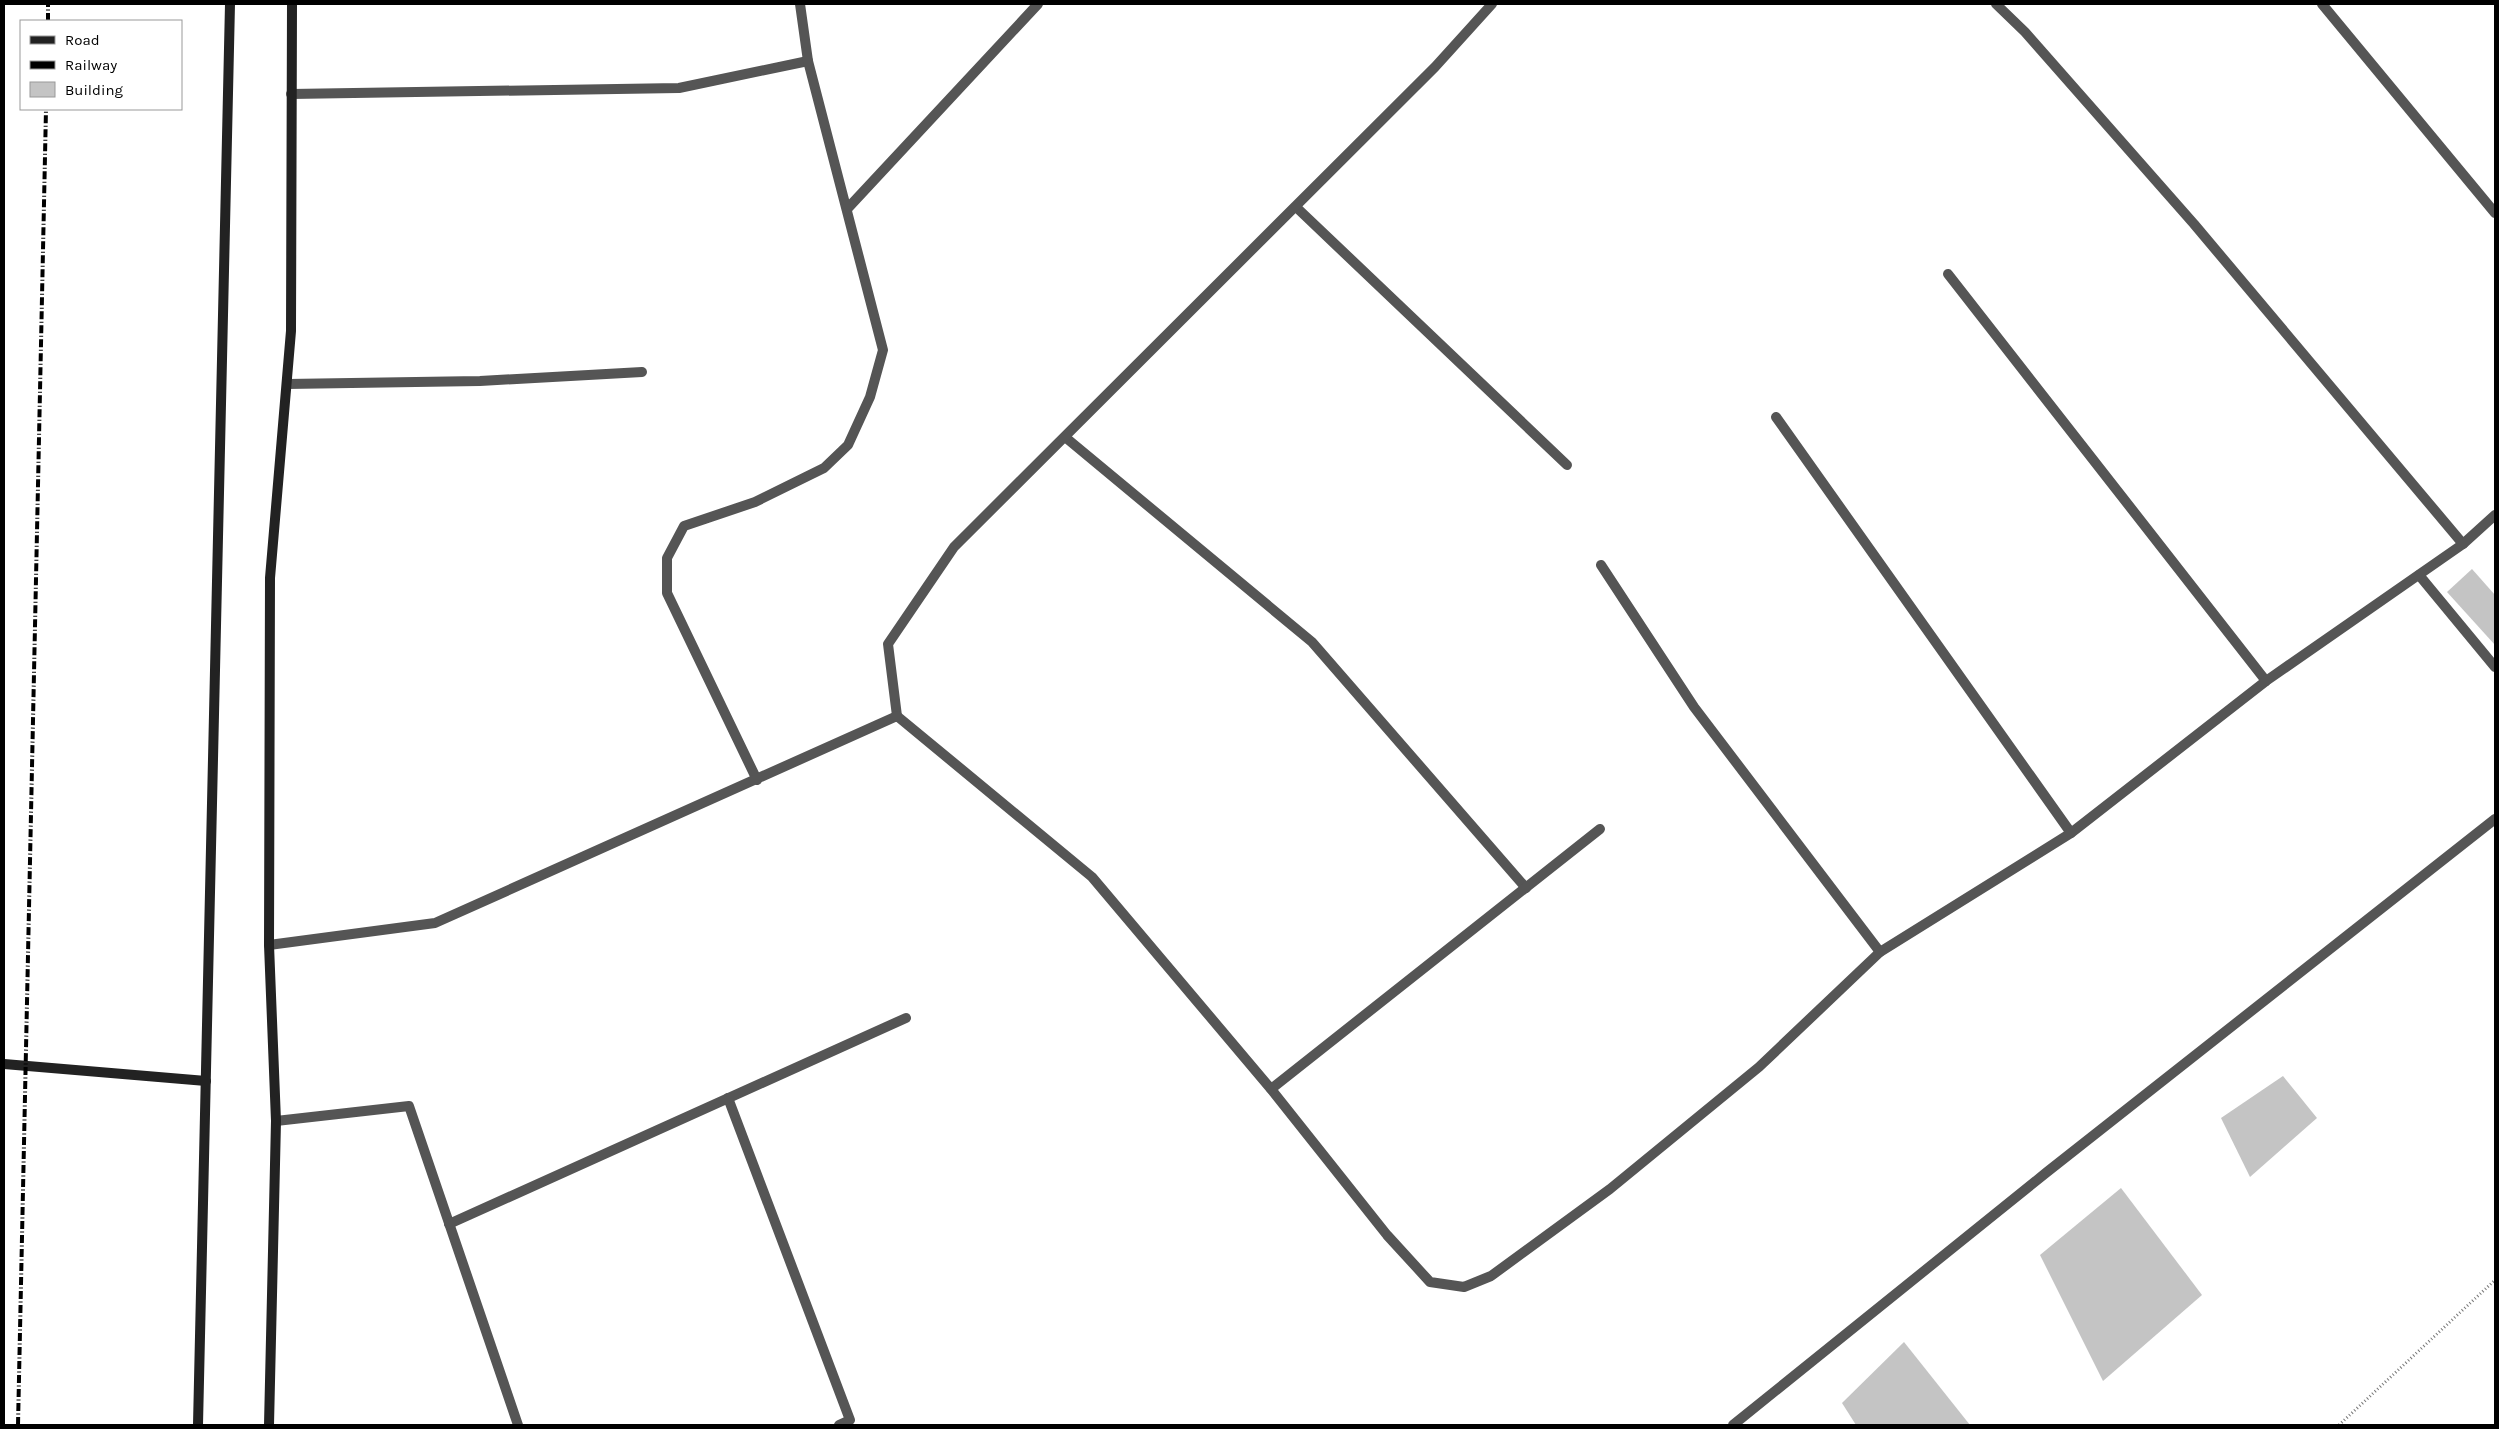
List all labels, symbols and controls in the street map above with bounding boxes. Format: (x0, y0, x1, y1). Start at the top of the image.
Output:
legend (20, 20, 182, 110)
text: Road (65, 31, 100, 49)
text: Railway (65, 56, 117, 74)
text: Building (65, 81, 123, 99)

